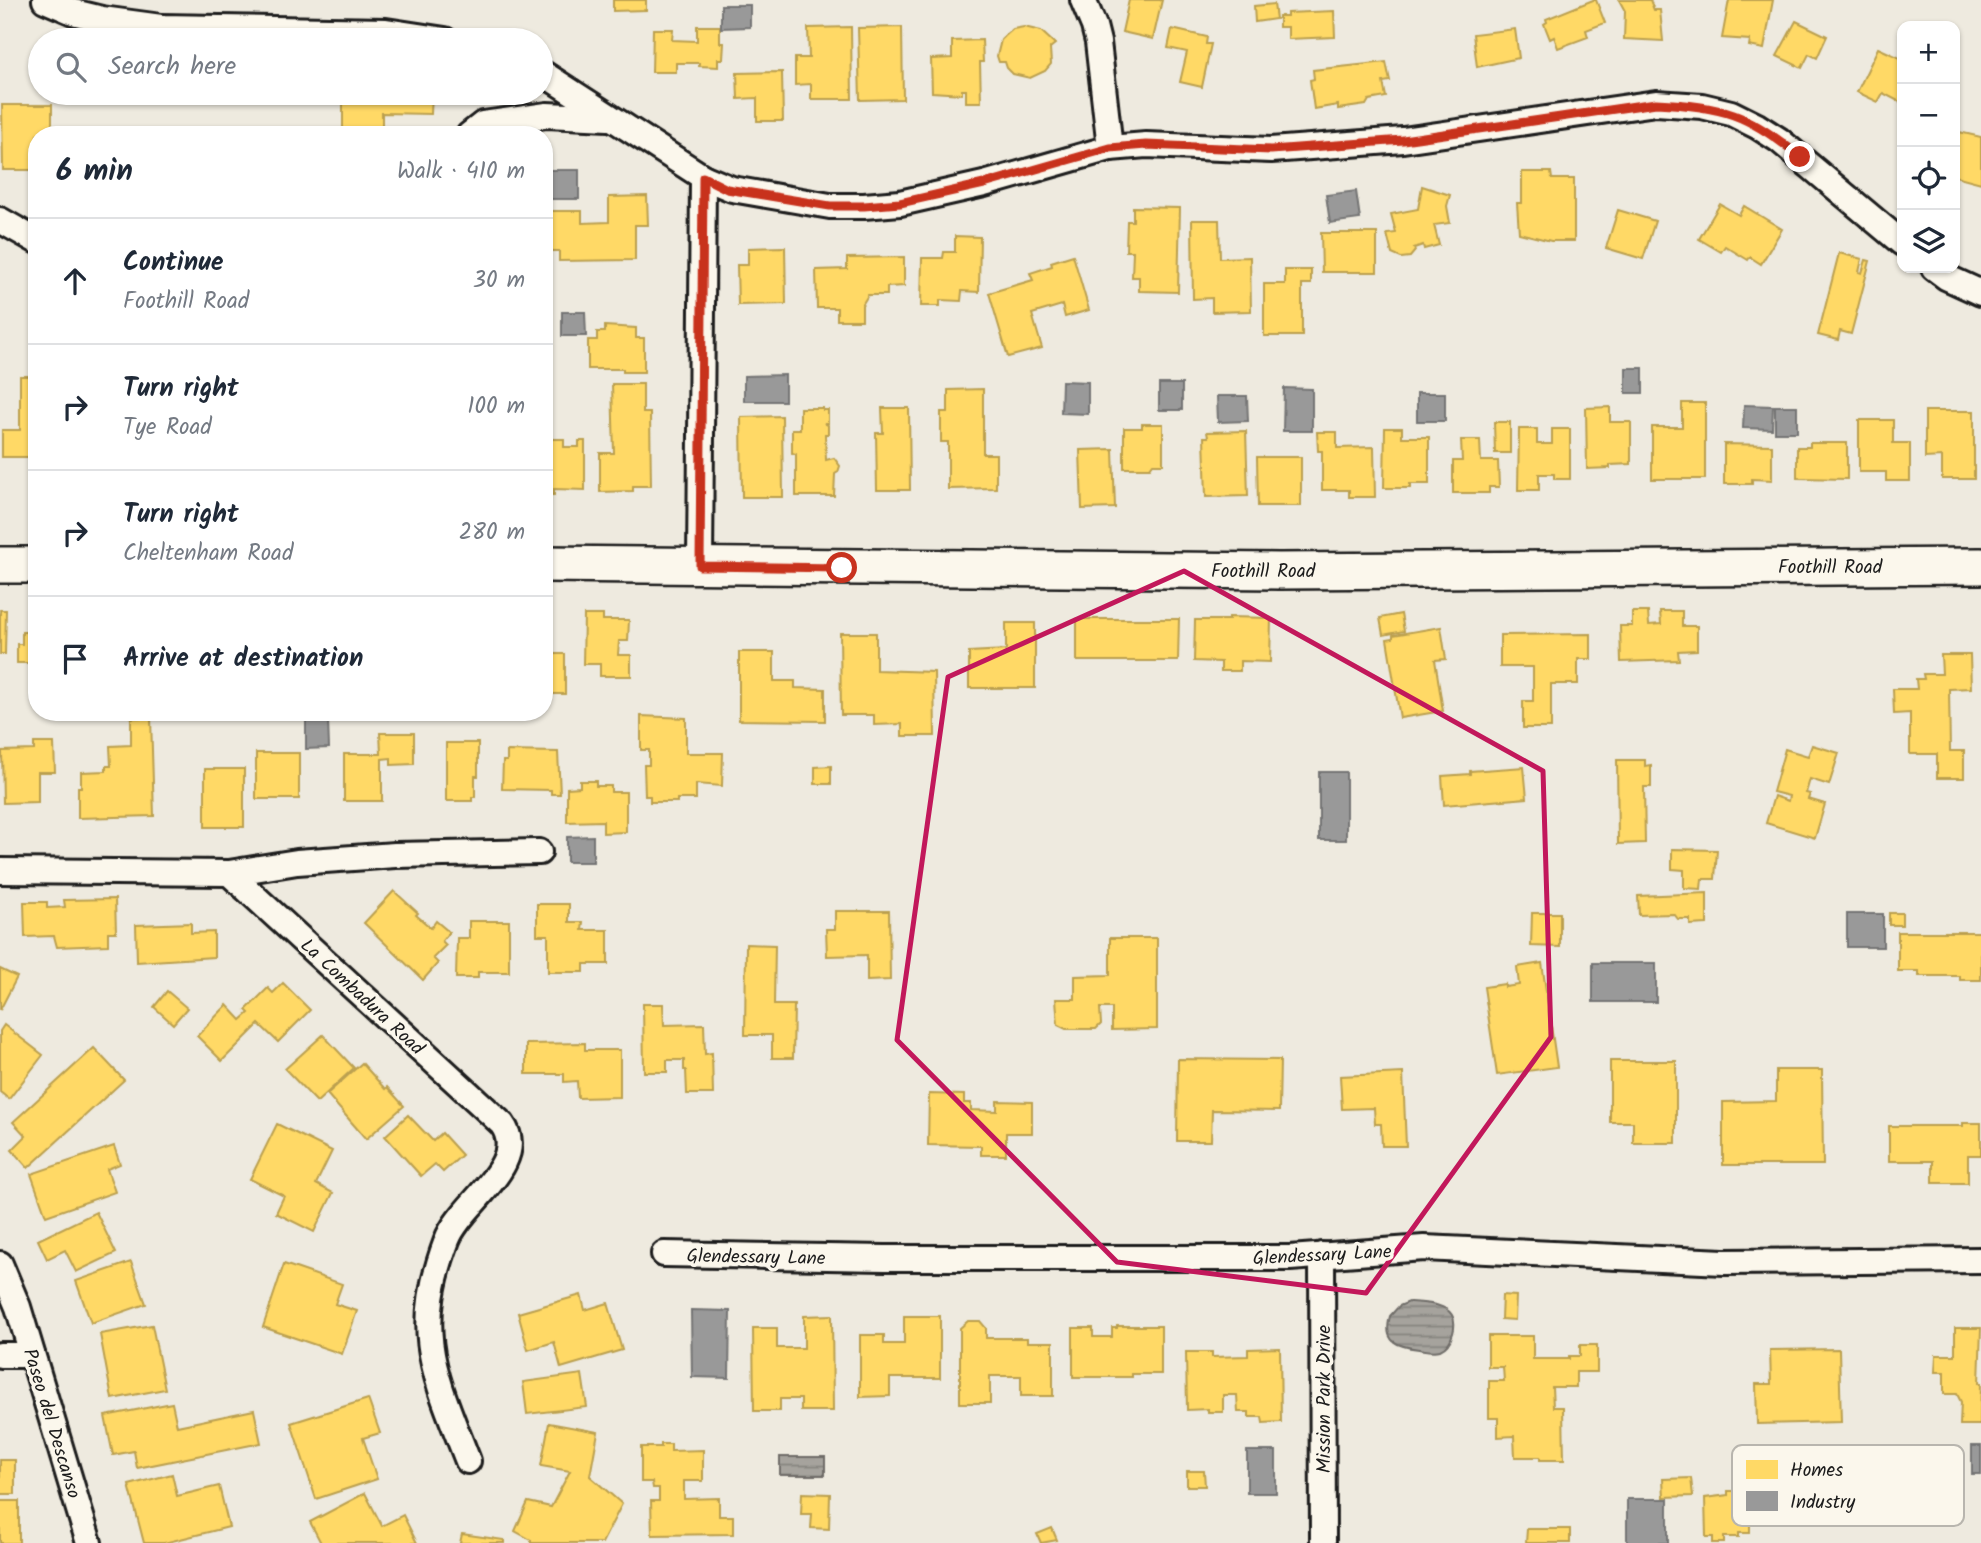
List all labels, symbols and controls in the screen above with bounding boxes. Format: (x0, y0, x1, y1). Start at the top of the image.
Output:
map controls (1897, 21, 1960, 273)
button: + (1897, 21, 1960, 84)
search box (28, 28, 553, 105)
text: Search here (108, 46, 236, 88)
icon: search (52, 48, 90, 86)
button: − (1897, 84, 1960, 147)
route end (1784, 141, 1815, 172)
button: locate (1897, 147, 1960, 210)
text: 6 min (56, 148, 133, 196)
text: Walk · 410 m (397, 154, 525, 190)
button: layers (1897, 210, 1960, 273)
text: Continue (123, 242, 224, 284)
icon: ahead (56, 262, 94, 300)
text: 30 m (473, 263, 525, 299)
text: Foothill Road (123, 284, 249, 320)
text: Turn right (123, 368, 239, 410)
icon: right (56, 388, 94, 426)
text: 100 m (467, 389, 525, 425)
text: Tye Road (123, 410, 212, 446)
text: Turn right (123, 494, 239, 536)
icon: right (56, 514, 94, 552)
text: 280 m (459, 515, 525, 551)
text: Cheltenham Road (123, 536, 293, 572)
route start (826, 552, 857, 583)
street label: Foothill Road (1778, 553, 1883, 583)
street label: Foothill Road (1211, 557, 1316, 587)
text: Arrive at destination (123, 638, 363, 680)
icon: arrive (56, 640, 94, 678)
street label: La Combadura Road (293, 932, 431, 1063)
street label: Glendessary Lane (1252, 1237, 1393, 1275)
street label: Glendessary Lane (686, 1242, 826, 1274)
street label: Mission Park Drive (1310, 1324, 1340, 1473)
street label: Paseo del Descanso (14, 1345, 88, 1502)
legend (1732, 1445, 1964, 1526)
text: Homes (1790, 1456, 1843, 1486)
text: Industry (1790, 1488, 1856, 1518)

